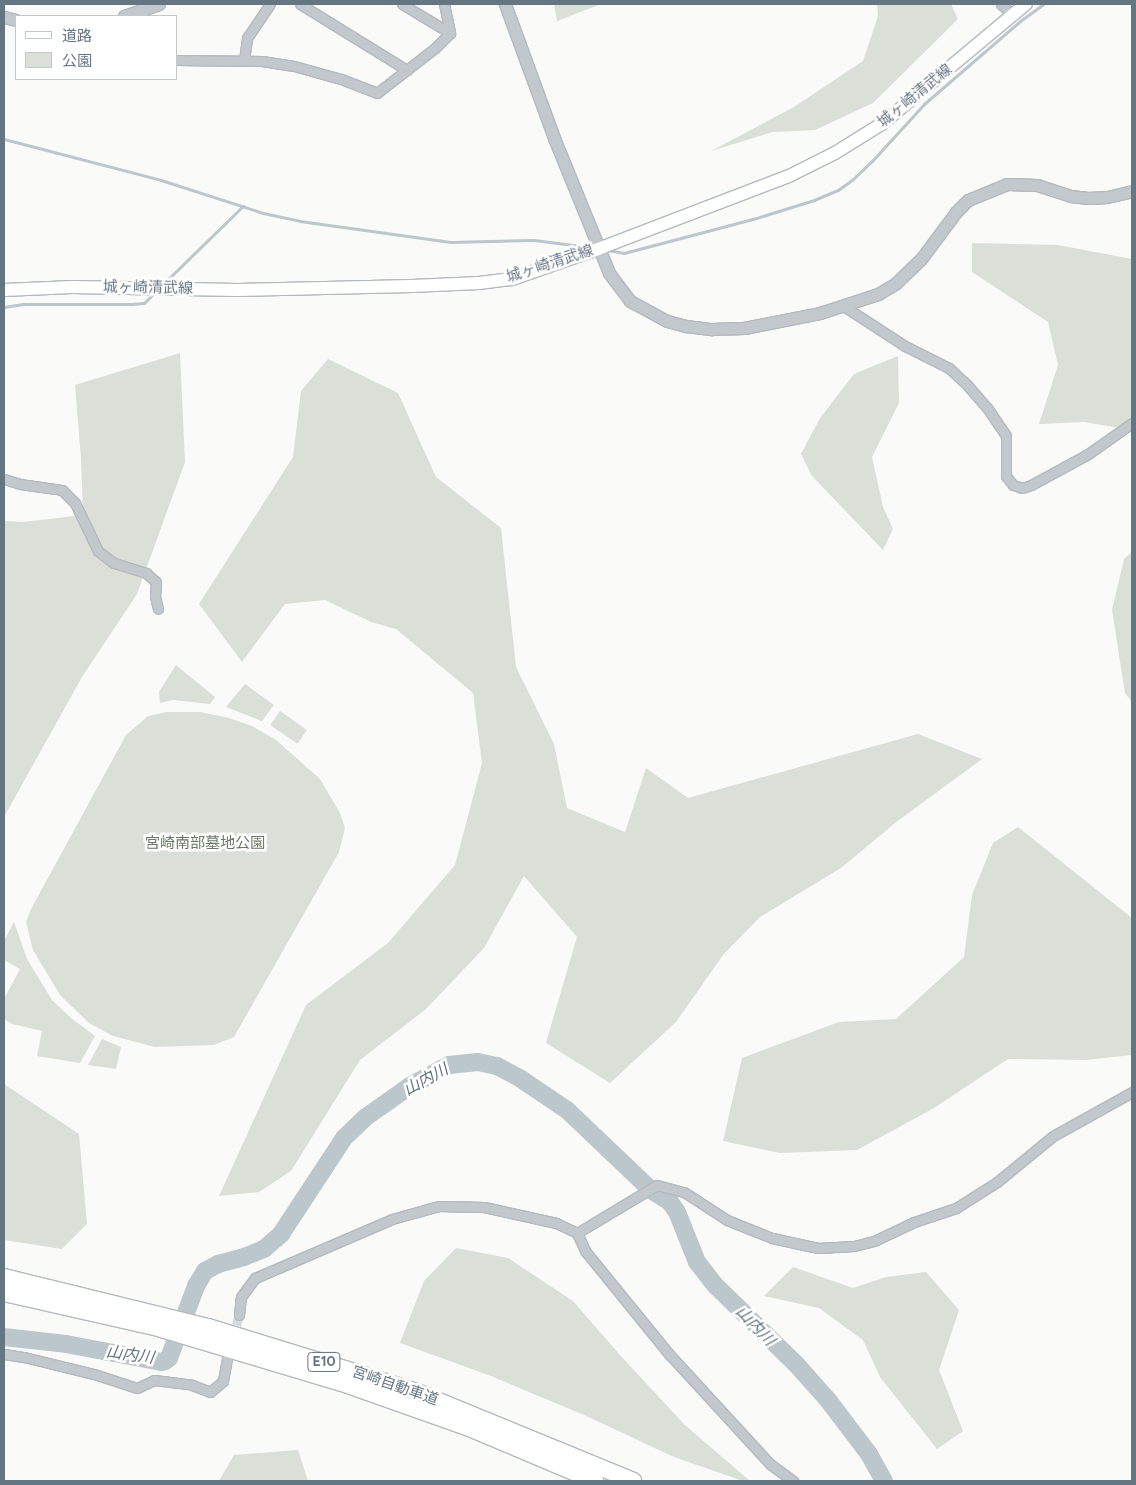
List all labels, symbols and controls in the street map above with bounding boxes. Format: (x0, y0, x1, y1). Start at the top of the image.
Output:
legend (15, 15, 178, 80)
text: 道路 (62, 27, 92, 45)
text: 公園 (62, 52, 92, 70)
street label: 城ヶ崎清武線 (874, 61, 956, 131)
street label: 城ヶ崎清武線 (504, 242, 596, 286)
street label: 城ヶ崎清武線 (103, 278, 193, 298)
park label: 宮崎南部墓地公園 (145, 835, 265, 853)
water label: 山内川 (400, 1060, 452, 1100)
water label: 山内川 (731, 1302, 779, 1350)
water label: 山内川 (105, 1342, 155, 1368)
road number: E10 (306, 1350, 342, 1374)
street label: 宮崎自動車道 (350, 1363, 440, 1409)

